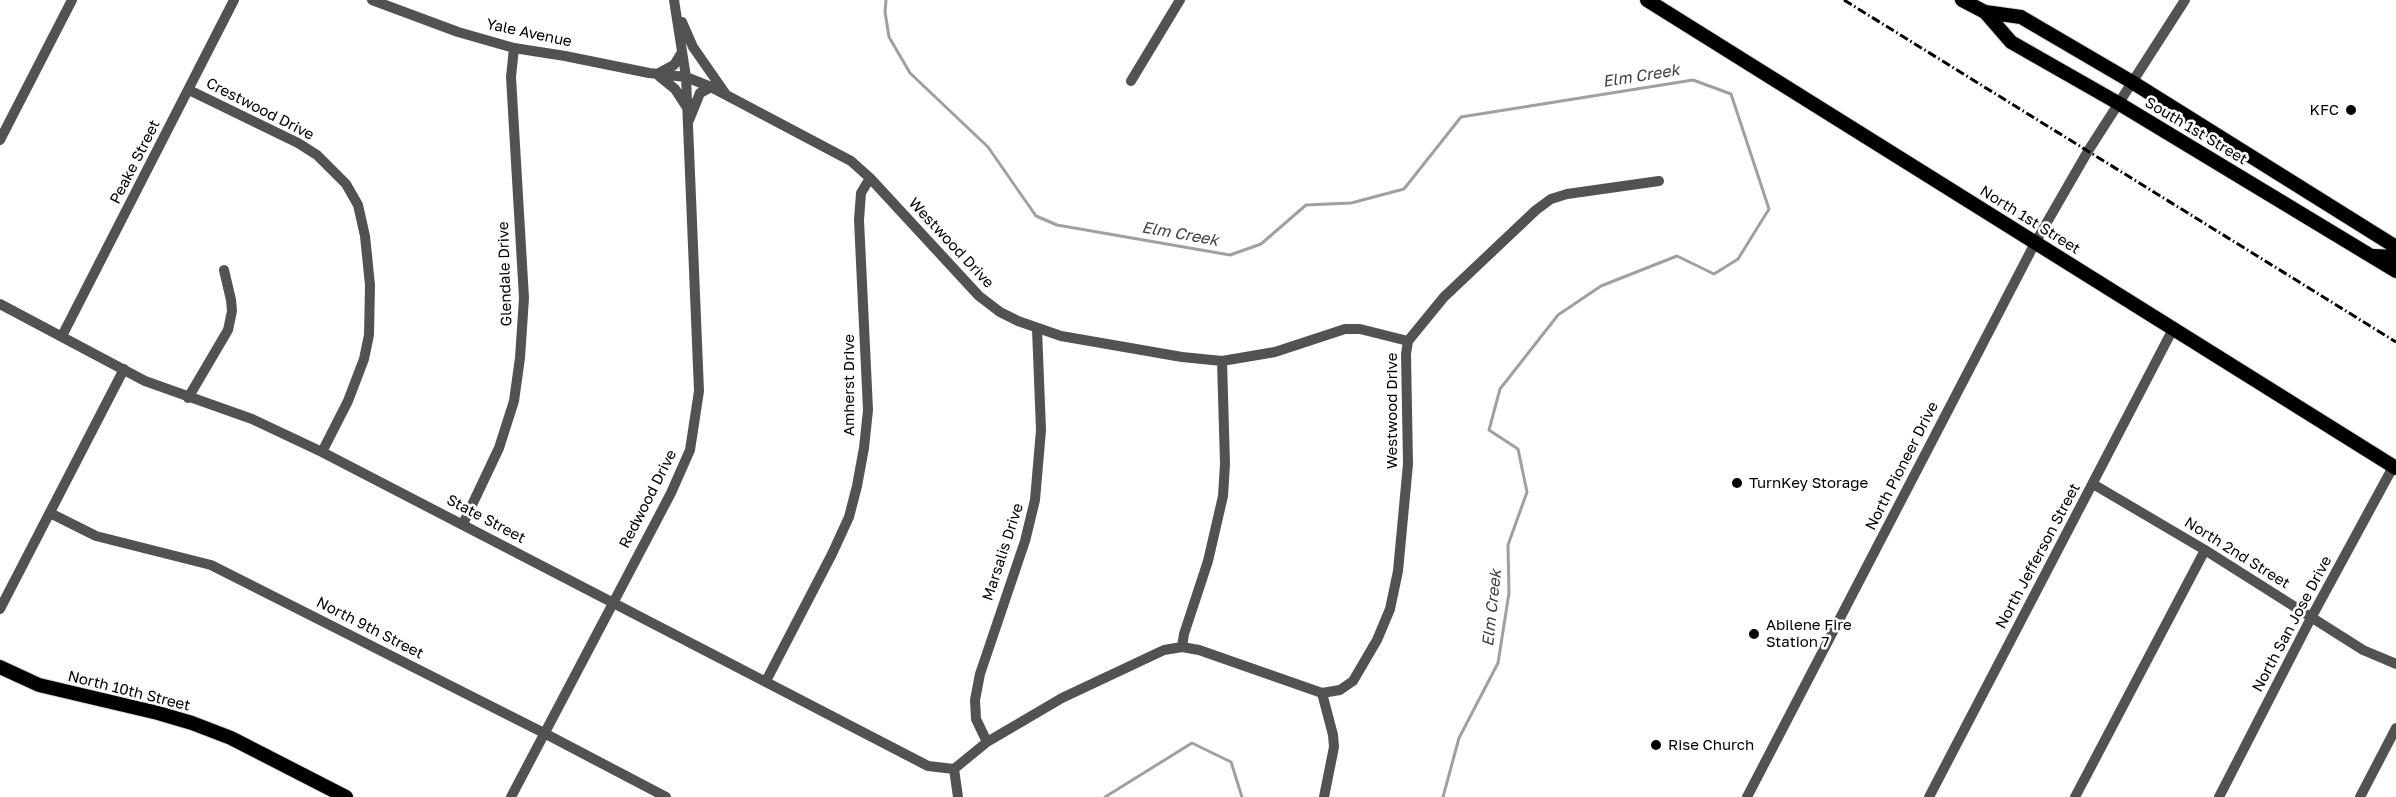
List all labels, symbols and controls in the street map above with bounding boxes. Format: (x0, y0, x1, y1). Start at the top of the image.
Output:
street label: Yale Avenue (485, 15, 573, 51)
water label: Elm Creek (1601, 60, 1681, 92)
street label: Crestwood Drive (203, 74, 317, 144)
street label: South 1st Street (2142, 93, 2250, 169)
place label: KFC (2310, 101, 2339, 119)
marker: KFC (2344, 103, 2358, 117)
street label: Peake Street (106, 117, 164, 207)
street label: North 1st Street (1977, 182, 2083, 258)
street label: Westwood Drive (905, 194, 997, 292)
water label: Elm Creek (1140, 218, 1220, 250)
street label: Glendale Drive (494, 221, 516, 327)
street label: Amherst Drive (840, 334, 858, 436)
street label: Westwood Drive (1383, 353, 1401, 469)
street label: North Pioneer Drive (1862, 399, 1942, 533)
street label: Redwood Drive (615, 447, 681, 551)
place label: TurnKey Storage (1749, 474, 1868, 492)
marker: TurnKey Storage (1730, 476, 1744, 490)
street label: North Jefferson Street (1992, 480, 2084, 632)
street label: State Street (444, 491, 528, 547)
street label: Marsalis Drive (979, 501, 1027, 603)
street label: North 2nd Street (2181, 513, 2293, 593)
street label: North San Jose Drive (2248, 553, 2336, 695)
water label: Elm Creek (1478, 568, 1506, 648)
street label: North 9th Street (313, 593, 427, 663)
place label: Abilene Fire Station 7 (1766, 616, 1852, 651)
marker: Abilene Fire Station 7 (1747, 627, 1761, 641)
street label: North 10th Street (66, 667, 192, 715)
place label: Rise Church (1668, 736, 1754, 754)
marker: Rise Church (1649, 738, 1663, 752)

